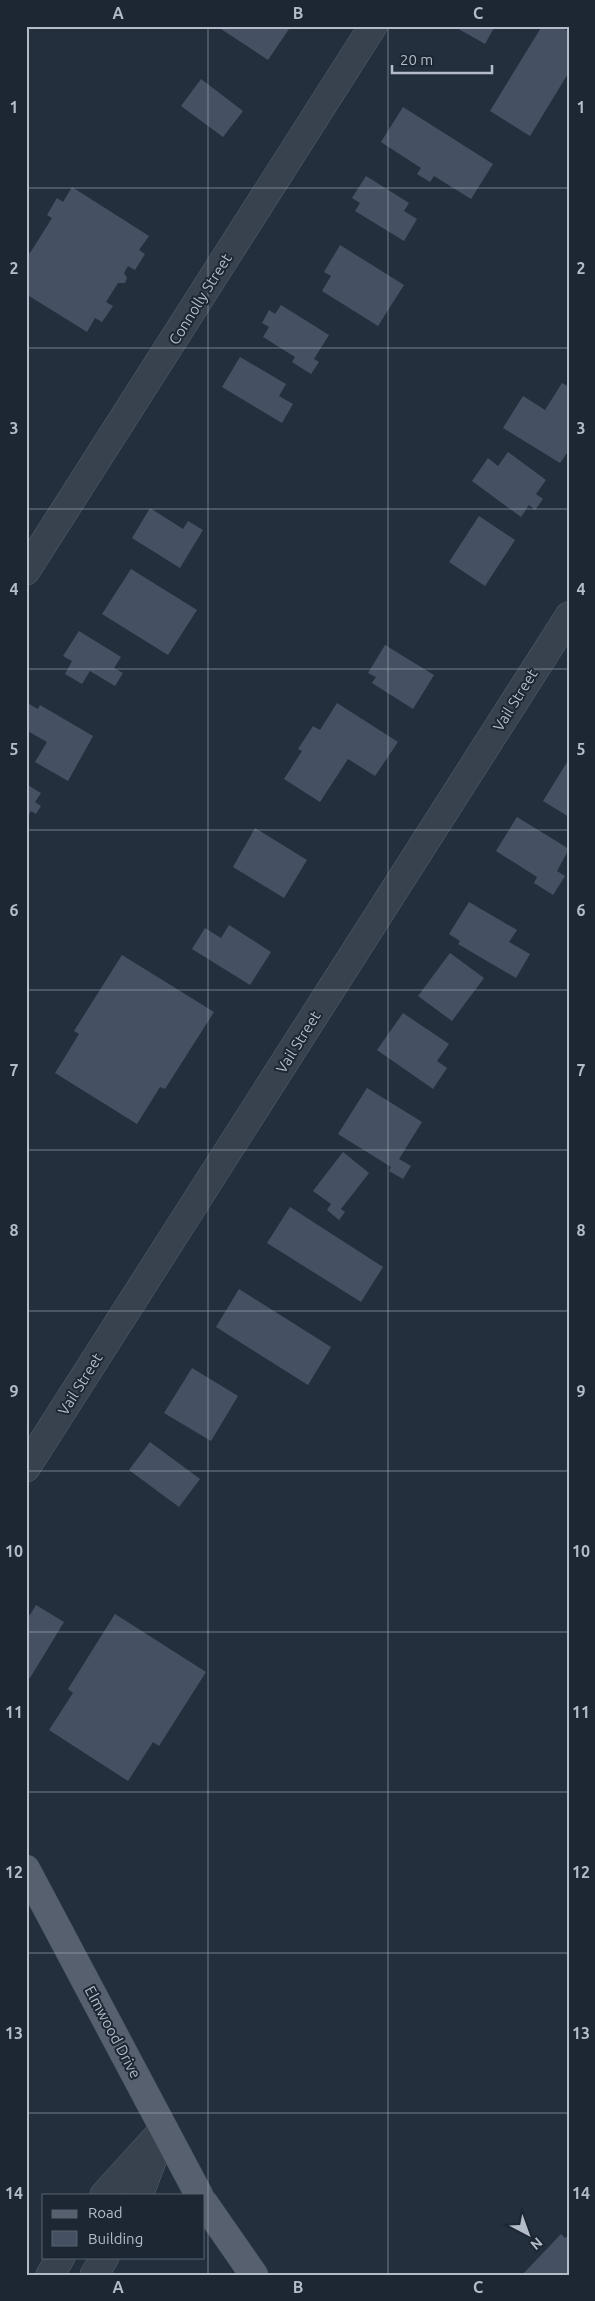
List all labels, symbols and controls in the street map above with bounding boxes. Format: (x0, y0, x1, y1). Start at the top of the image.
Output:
text: A (112, 4, 124, 22)
text: B (293, 4, 303, 22)
text: C (473, 4, 483, 22)
scale bar (392, 42, 492, 74)
text: 20 m (400, 51, 433, 68)
text: 1 (9, 98, 19, 116)
text: 1 (576, 98, 586, 116)
street label: Connolly Street (165, 250, 235, 348)
text: 2 (9, 259, 19, 277)
text: 2 (576, 259, 586, 277)
text: 3 (9, 419, 19, 437)
text: 3 (576, 419, 586, 437)
text: 4 (9, 580, 19, 598)
text: 4 (576, 580, 586, 598)
street label: Vail Street (489, 666, 541, 734)
text: 5 (9, 740, 19, 758)
text: 5 (576, 740, 586, 758)
text: 6 (9, 901, 19, 919)
text: 6 (576, 901, 586, 919)
street label: Vail Street (272, 1008, 324, 1076)
text: 7 (9, 1061, 19, 1079)
text: 7 (576, 1061, 586, 1079)
text: 8 (9, 1221, 19, 1239)
text: 8 (576, 1221, 586, 1239)
street label: Vail Street (54, 1350, 106, 1418)
text: 9 (9, 1382, 19, 1400)
text: 9 (576, 1382, 586, 1400)
text: 10 (5, 1542, 23, 1560)
text: 10 (572, 1542, 590, 1560)
text: 11 (5, 1703, 23, 1721)
text: 11 (572, 1703, 590, 1721)
text: 12 (5, 1863, 23, 1881)
text: 12 (572, 1863, 590, 1881)
street label: Elmwood Drive (82, 1983, 144, 2081)
text: 13 (5, 2024, 23, 2042)
text: 13 (572, 2024, 590, 2042)
text: 14 (5, 2184, 23, 2202)
text: 14 (572, 2184, 590, 2202)
legend (42, 2194, 205, 2258)
text: Road (88, 2204, 123, 2221)
north arrow (502, 2208, 552, 2258)
text: Building (88, 2230, 143, 2247)
text: N (527, 2234, 546, 2253)
text: A (112, 2278, 124, 2296)
text: B (293, 2278, 303, 2296)
text: C (473, 2278, 483, 2296)

